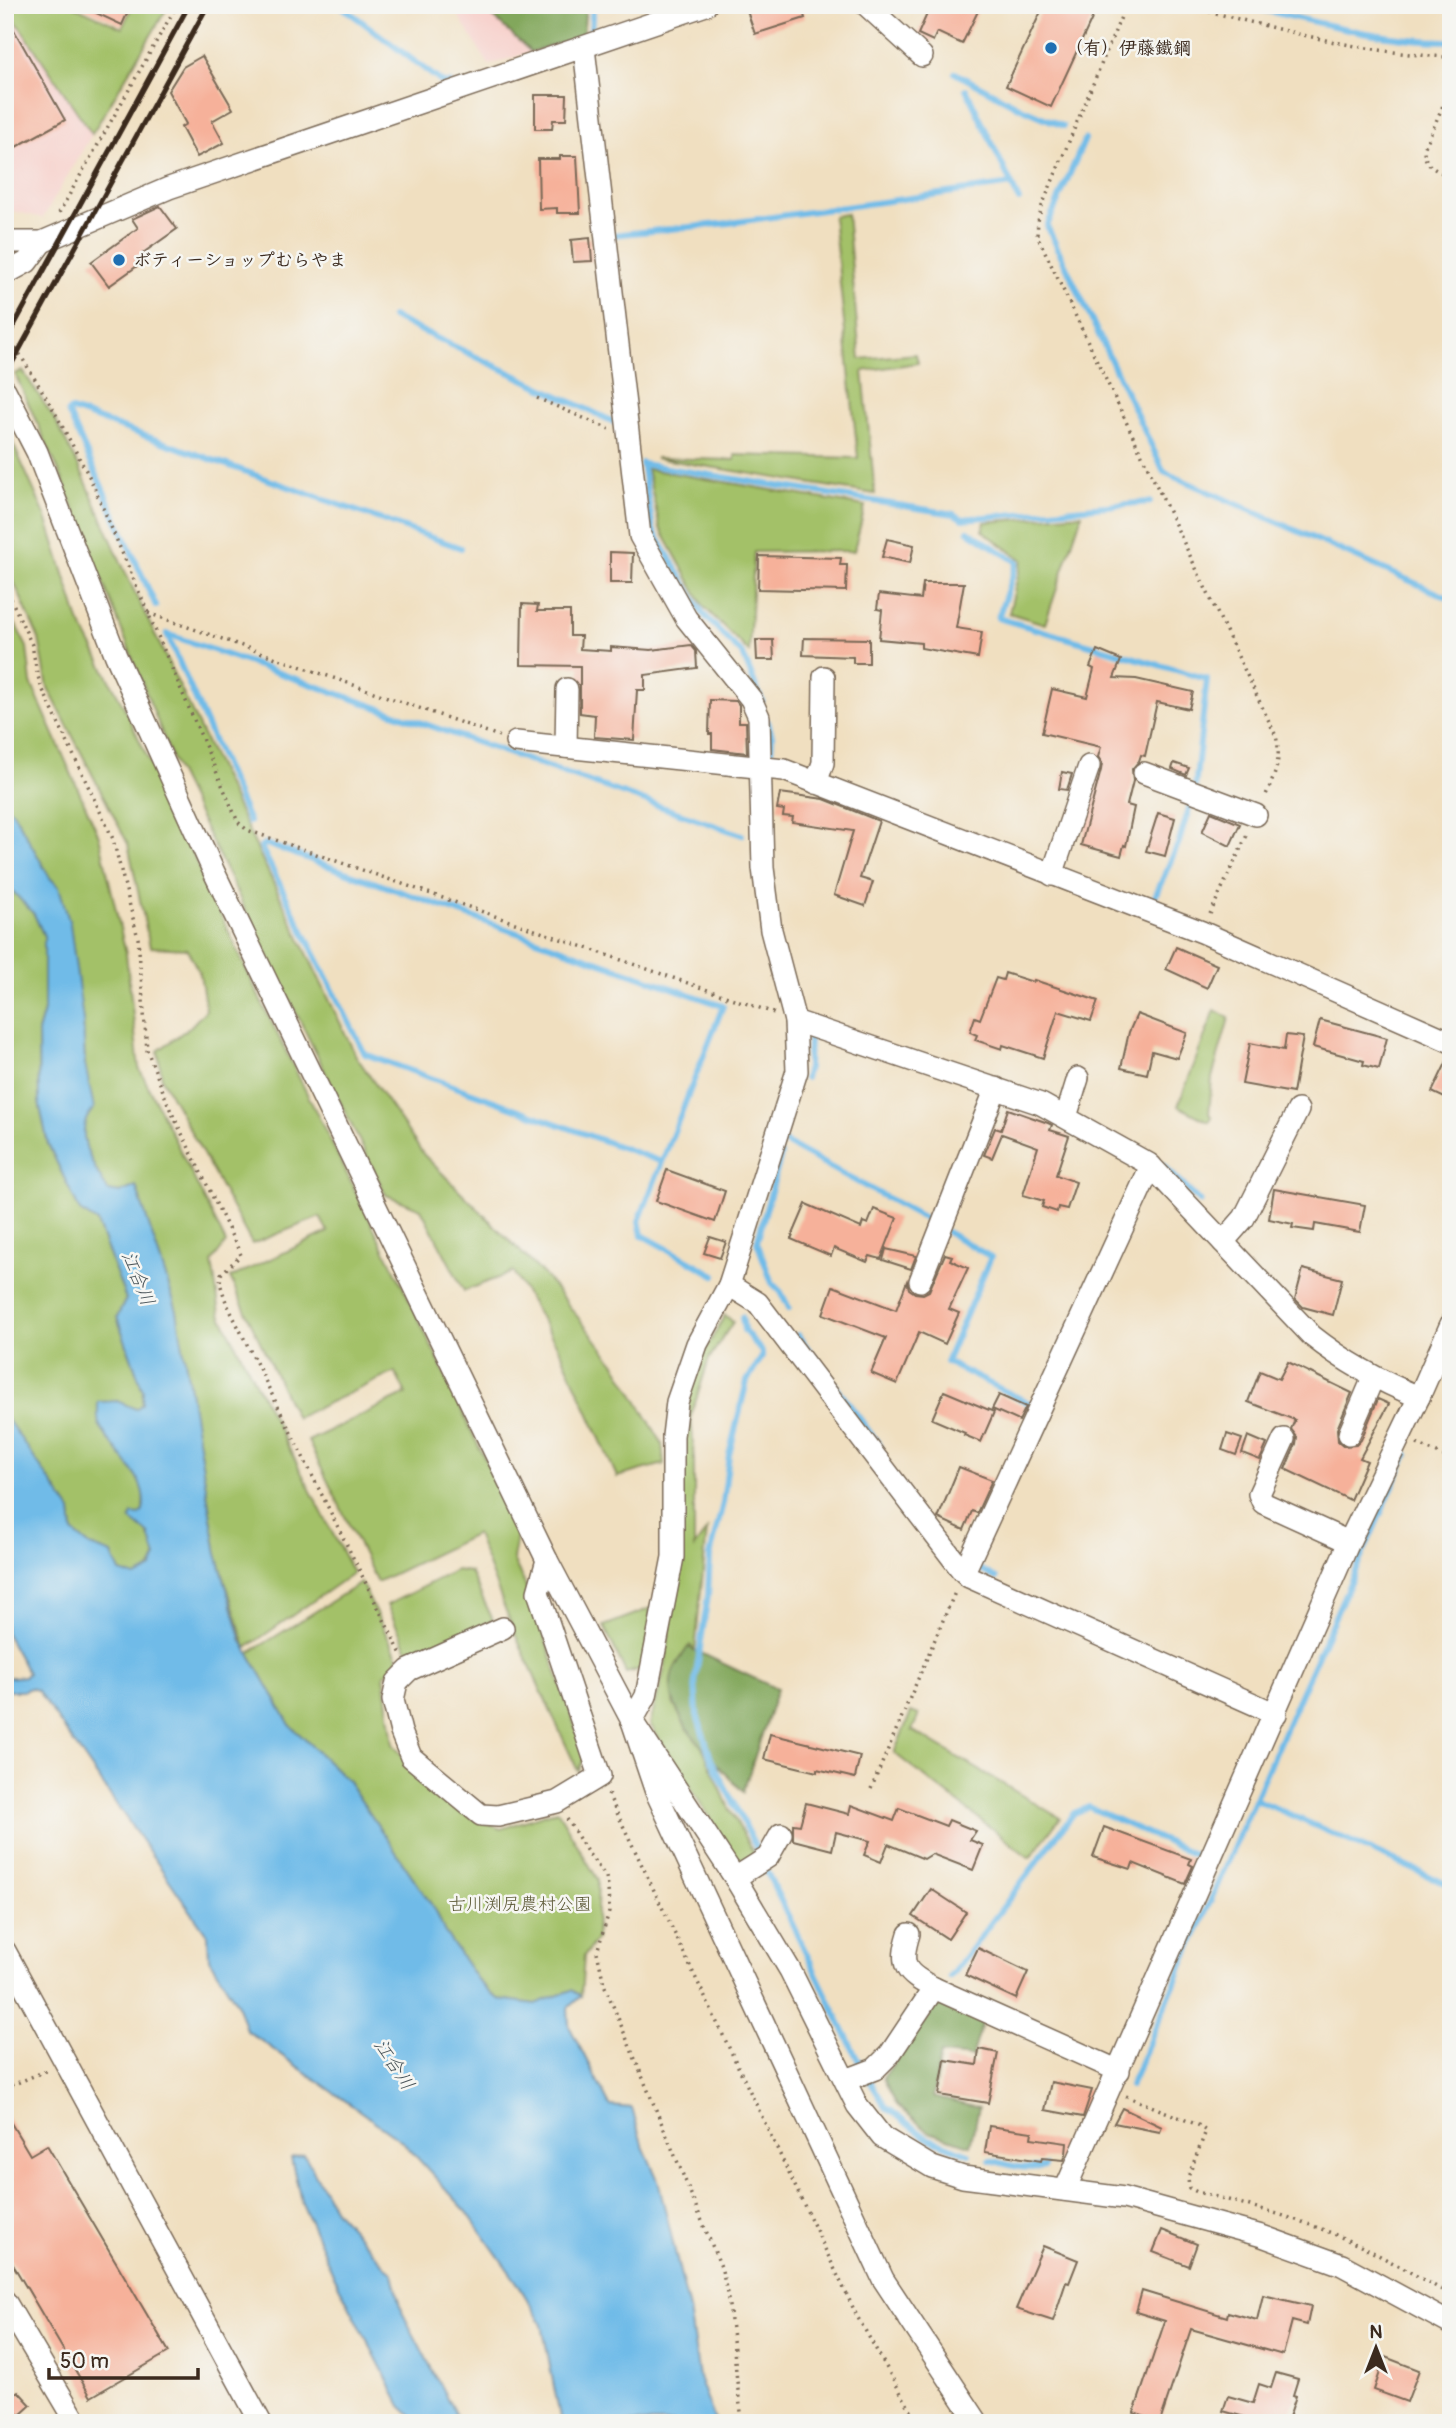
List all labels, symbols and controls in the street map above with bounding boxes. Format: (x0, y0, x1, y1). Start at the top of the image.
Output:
place label: （有）伊藤鐵鋼 (1065, 37, 1191, 60)
marker: （有）伊藤鐵鋼 (1043, 40, 1059, 56)
place label: ボティーショップむらやま (133, 249, 347, 272)
marker: ボティーショップむらやま (111, 252, 127, 268)
water label: 江合川 (116, 1247, 160, 1309)
park label: 古川渕尻農村公園 (448, 1893, 592, 1916)
water label: 江合川 (369, 2034, 420, 2095)
north arrow (1340, 2312, 1410, 2382)
text: N (1370, 2320, 1383, 2344)
scale bar (49, 2337, 198, 2381)
text: 50 m (60, 2348, 109, 2375)

